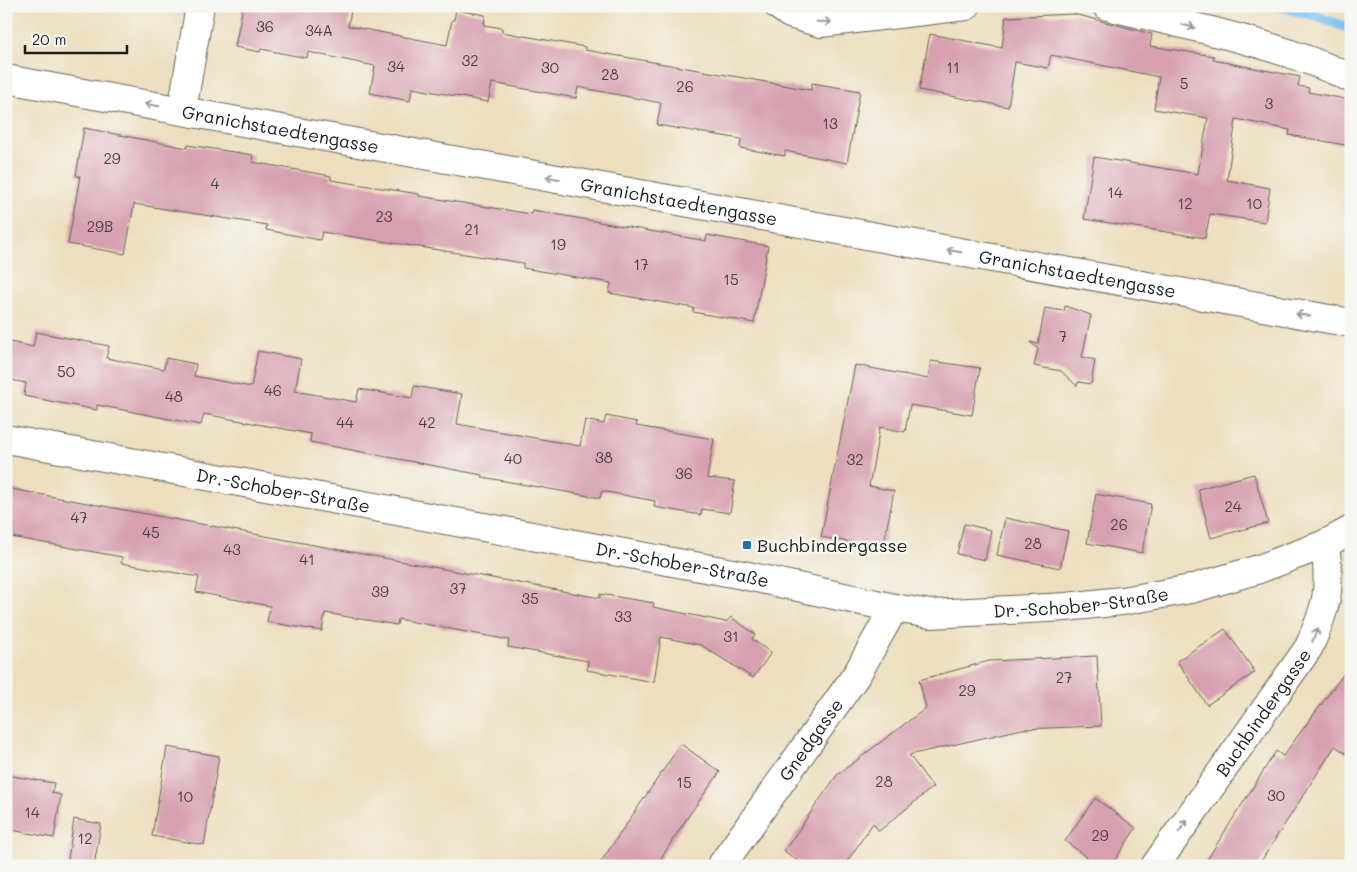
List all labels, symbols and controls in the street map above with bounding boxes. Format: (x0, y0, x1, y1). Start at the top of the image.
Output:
house number: 36 (256, 16, 274, 36)
one-way arrow (815, 17, 831, 27)
house number: 34A (305, 20, 333, 40)
scale bar (25, 22, 128, 54)
one-way arrow (1179, 22, 1195, 31)
text: 20 m (32, 29, 66, 49)
house number: 32 (461, 50, 479, 70)
house number: 34 (387, 56, 405, 76)
house number: 30 (541, 57, 559, 77)
house number: 11 (946, 57, 960, 77)
house number: 28 (601, 64, 619, 84)
house number: 5 (1180, 73, 1188, 93)
house number: 26 (676, 76, 694, 96)
house number: 3 (1265, 93, 1274, 113)
one-way arrow (144, 99, 160, 109)
street label: Granichstaedtengasse (180, 99, 381, 158)
house number: 13 (822, 113, 838, 133)
house number: 29 (103, 148, 121, 168)
street label: Granichstaedtengasse (579, 171, 779, 231)
one-way arrow (545, 172, 561, 182)
house number: 4 (211, 173, 220, 193)
house number: 14 (1107, 182, 1123, 202)
house number: 12 (1177, 193, 1193, 213)
house number: 10 (1246, 193, 1262, 213)
house number: 23 (375, 206, 393, 226)
house number: 29B (87, 216, 113, 236)
house number: 21 (464, 219, 480, 239)
house number: 19 (550, 234, 566, 254)
street label: Granichstaedtengasse (977, 244, 1178, 303)
one-way arrow (946, 246, 962, 255)
house number: 17 (633, 254, 649, 274)
house number: 15 (723, 269, 739, 289)
one-way arrow (1295, 309, 1311, 319)
house number: 7 (1059, 326, 1067, 346)
house number: 50 (57, 361, 75, 381)
house number: 46 (264, 380, 282, 400)
house number: 48 (165, 386, 183, 406)
house number: 44 (336, 412, 354, 432)
house number: 42 (418, 412, 436, 432)
house number: 38 (595, 447, 613, 467)
house number: 40 (504, 448, 522, 468)
house number: 32 (846, 449, 864, 469)
street label: Dr.-Schober-Straße (195, 462, 372, 518)
house number: 36 (675, 463, 693, 483)
house number: 24 (1224, 496, 1242, 516)
house number: 47 (70, 507, 88, 527)
house number: 26 (1110, 514, 1128, 534)
house number: 45 (142, 522, 160, 542)
place label: Buchbindergasse (757, 533, 908, 557)
house number: 28 (1024, 533, 1042, 553)
street label: Dr.-Schober-Straße (594, 536, 772, 592)
house number: 43 (223, 539, 241, 559)
marker: Buchbindergasse (741, 539, 753, 551)
house number: 41 (299, 549, 315, 569)
house number: 37 (449, 578, 467, 598)
house number: 39 (371, 581, 389, 601)
street label: Dr.-Schober-Straße (993, 581, 1170, 623)
house number: 35 (521, 588, 539, 608)
house number: 33 (614, 606, 632, 626)
house number: 31 (723, 626, 739, 646)
one-way arrow (1310, 628, 1320, 643)
street label: Buchbindergasse (1210, 644, 1316, 781)
house number: 27 (1056, 667, 1072, 687)
house number: 29 (958, 680, 976, 700)
street label: Gnedgasse (773, 693, 848, 786)
house number: 28 (875, 771, 893, 791)
house number: 15 (676, 772, 692, 792)
house number: 30 (1267, 785, 1285, 805)
house number: 10 (177, 786, 193, 806)
house number: 14 (24, 802, 40, 822)
one-way arrow (1178, 819, 1188, 833)
house number: 29 (1091, 825, 1109, 845)
house number: 12 (77, 828, 93, 848)

